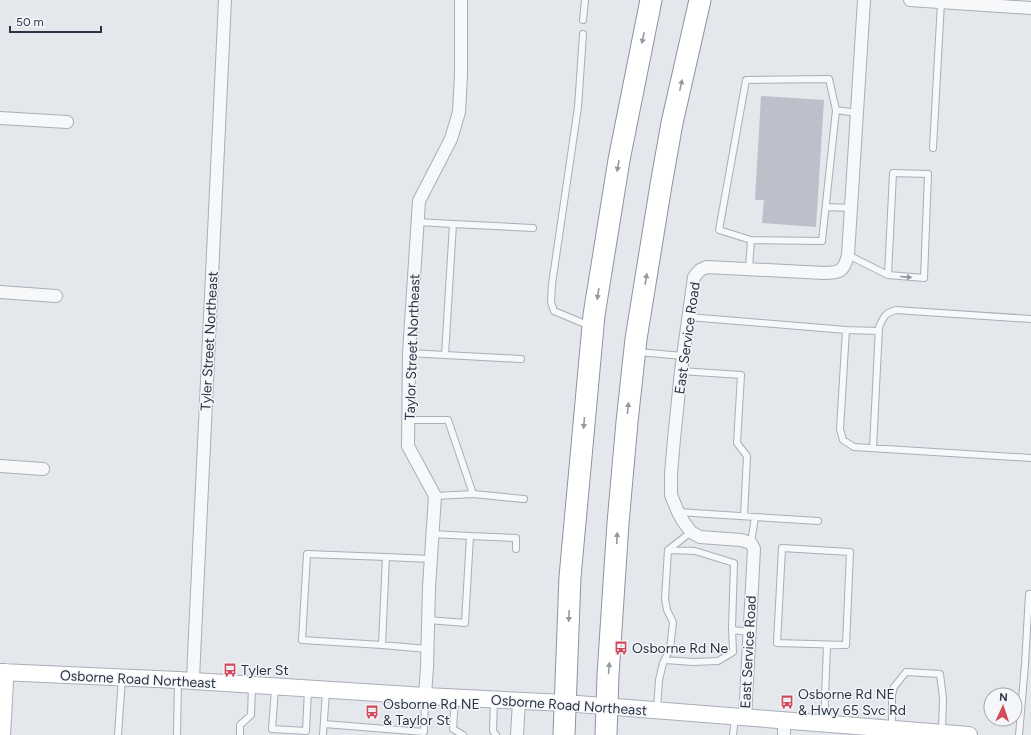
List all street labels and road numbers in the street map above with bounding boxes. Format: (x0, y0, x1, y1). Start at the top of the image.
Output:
street label: Tyler Street Northeast (197, 271, 222, 411)
street label: Taylor Street Northeast (401, 273, 424, 421)
street label: East Service Road (671, 281, 704, 395)
street label: East Service Road (737, 595, 760, 709)
street label: Osborne Road Northeast (59, 667, 217, 692)
street label: Osborne Road Northeast (490, 692, 648, 719)

